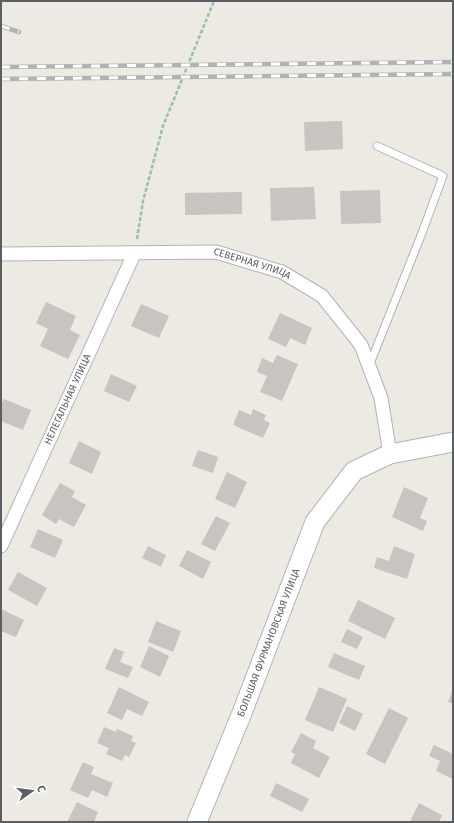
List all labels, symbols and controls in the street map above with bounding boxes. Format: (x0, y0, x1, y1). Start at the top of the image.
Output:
street label: СЕВЕРНАЯ УЛИЦА (212, 246, 293, 282)
street label: НЕЛЕГАЛЬНАЯ УЛИЦА (42, 352, 94, 447)
street label: БОЛЬШАЯ ФУРМАНОВСКАЯ УЛИЦА (235, 567, 303, 719)
north arrow (12, 771, 52, 811)
text: С (34, 784, 48, 794)

